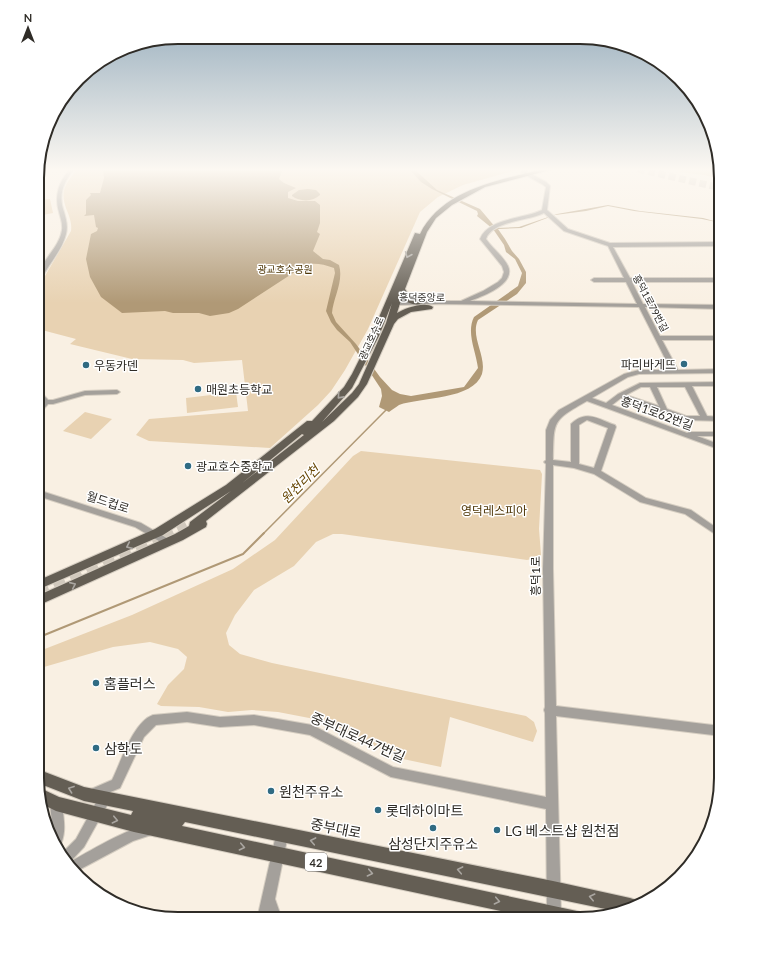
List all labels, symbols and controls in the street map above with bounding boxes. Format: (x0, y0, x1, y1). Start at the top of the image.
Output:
north arrow (8, 8, 48, 48)
text: N (24, 11, 32, 24)
one-way arrow (405, 250, 413, 258)
park label: 광교호수공원 (257, 263, 313, 275)
street label: 흥덕1로79번길 (631, 272, 671, 334)
street label: 흥덕중앙로 (399, 291, 445, 303)
street label: 광교호수로 (356, 315, 386, 361)
place label: 파리바게뜨 (621, 357, 676, 372)
place label: 우동카덴 (94, 358, 138, 373)
marker: 파리바게뜨 (679, 359, 689, 369)
marker: 우동카덴 (81, 360, 91, 370)
place label: 매원초등학교 (206, 382, 272, 397)
marker: 매원초등학교 (193, 384, 203, 394)
one-way arrow (338, 391, 345, 399)
street label: 흥덕1로62번길 (619, 393, 695, 433)
place label: 광교호수중학교 (196, 459, 273, 474)
marker: 광교호수중학교 (183, 461, 193, 471)
water label: 원천리천 (277, 461, 323, 507)
street label: 월드컵로 (85, 488, 131, 516)
park label: 영덕레스피아 (461, 503, 527, 518)
one-way arrow (126, 541, 133, 549)
street label: 흥덕1로 (528, 556, 543, 596)
one-way arrow (69, 582, 76, 590)
place label: 홈플러스 (104, 675, 156, 692)
marker: 홈플러스 (91, 678, 101, 688)
street label: 중부대로447번길 (308, 709, 408, 765)
place label: 삼학도 (104, 740, 143, 757)
marker: 삼학도 (91, 743, 101, 753)
place label: 원천주유소 (279, 783, 344, 800)
one-way arrow (67, 785, 74, 793)
marker: 원천주유소 (266, 786, 276, 796)
place label: 롯데하이마트 (386, 802, 463, 819)
marker: 롯데하이마트 (373, 805, 383, 815)
one-way arrow (112, 815, 118, 823)
street label: 중부대로 (309, 815, 363, 841)
place label: LG 베스트샵 원천점 (505, 822, 619, 839)
marker: 삼성단지주유소 (428, 823, 438, 833)
marker: LG 베스트샵 원천점 (492, 825, 502, 835)
place label: 삼성단지주유소 (388, 835, 478, 852)
one-way arrow (310, 837, 316, 846)
one-way arrow (239, 842, 245, 850)
road number: 42 (305, 853, 327, 871)
one-way arrow (457, 867, 463, 875)
one-way arrow (366, 869, 373, 877)
one-way arrow (589, 894, 595, 902)
one-way arrow (493, 896, 500, 904)

